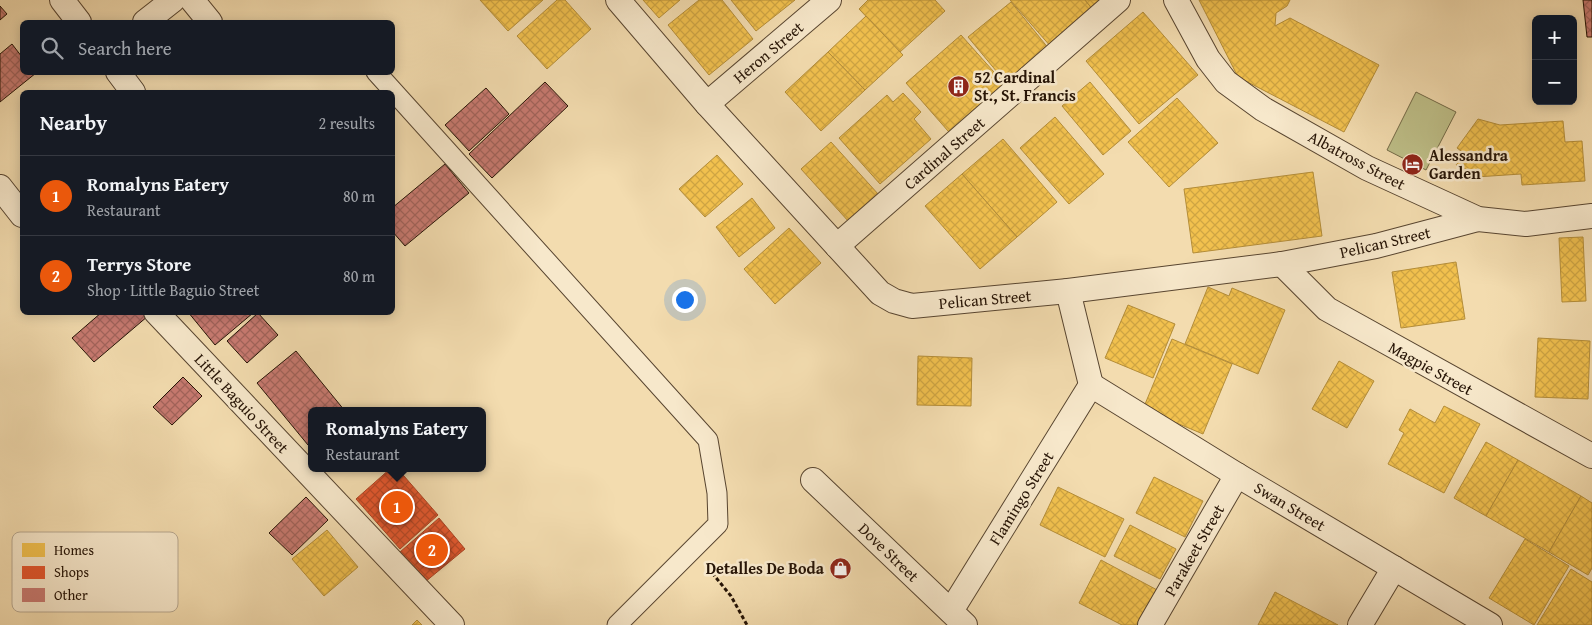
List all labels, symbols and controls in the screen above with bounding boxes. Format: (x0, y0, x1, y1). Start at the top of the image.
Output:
street label: Heron Street (727, 15, 809, 89)
map controls (1532, 15, 1577, 105)
button: + (1532, 15, 1577, 60)
search box (20, 20, 395, 75)
icon: search (38, 34, 66, 62)
text: Search here (78, 34, 172, 62)
button: − (1532, 60, 1577, 105)
place label: 52 Cardinal St., St. Francis (974, 65, 1076, 107)
building icon: 52 Cardinal St., St. Francis (946, 74, 970, 98)
text: Nearby (40, 107, 107, 138)
text: 2 results (318, 111, 375, 135)
street label: Cardinal Street (898, 111, 990, 195)
street label: Albatross Street (1304, 124, 1410, 196)
place label: Alessandra Garden (1429, 143, 1509, 185)
hotel icon: Alessandra Garden (1401, 152, 1425, 176)
text: Romalyns Eatery (87, 170, 229, 198)
text: 1 (52, 184, 60, 208)
text: 80 m (343, 184, 375, 208)
text: Restaurant (87, 198, 161, 222)
street label: Pelican Street (1337, 220, 1433, 264)
text: Terrys Store (87, 250, 191, 278)
text: 2 (52, 264, 60, 288)
text: 80 m (343, 264, 375, 288)
text: Shop · Little Baguio Street (87, 278, 259, 302)
street label: Pelican Street (938, 283, 1033, 315)
your location (672, 287, 698, 313)
street label: Magpie Street (1384, 335, 1478, 401)
street label: Little Baguio Street (189, 348, 295, 459)
popup (308, 407, 486, 472)
text: Romalyns Eatery (326, 414, 468, 442)
text: Restaurant (326, 442, 400, 466)
street label: Flamingo Street (983, 446, 1060, 550)
street label: Swan Street (1250, 475, 1331, 537)
pin: 1 (381, 488, 413, 526)
street label: Parakeet Street (1158, 499, 1230, 600)
street label: Dove Street (853, 517, 925, 588)
pin: 2 (416, 531, 448, 569)
legend (12, 532, 178, 612)
text: Homes (54, 540, 94, 560)
place label: Detalles De Boda (706, 556, 825, 580)
shop icon: Detalles De Boda (828, 556, 852, 580)
text: Shops (54, 562, 89, 582)
text: Other (54, 585, 88, 605)

